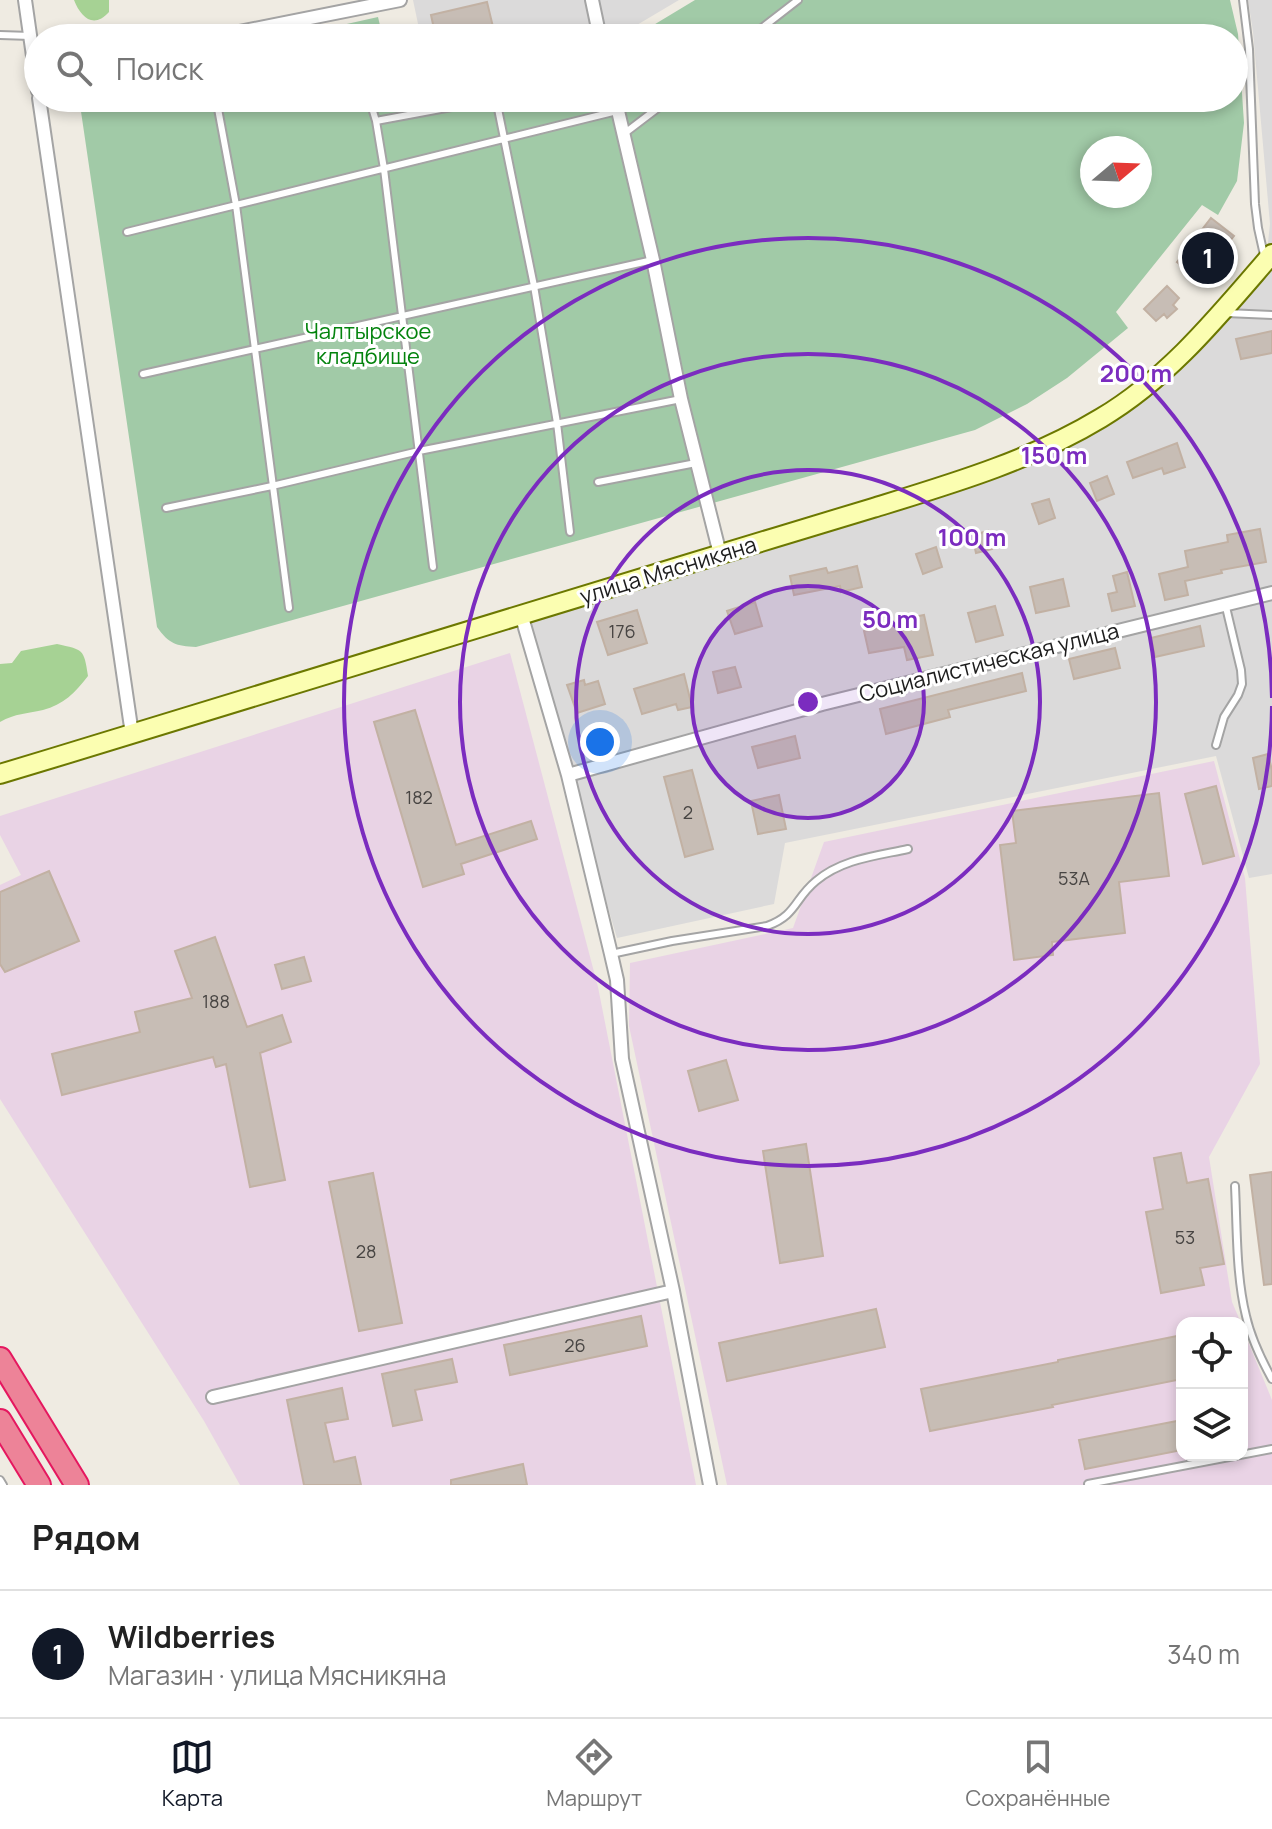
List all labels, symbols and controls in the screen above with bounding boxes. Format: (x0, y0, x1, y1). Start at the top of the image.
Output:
search box (24, 24, 1248, 112)
icon: search (52, 46, 96, 90)
text: Поиск (116, 48, 203, 89)
north arrow (1080, 136, 1152, 208)
pin: 1 (1182, 228, 1234, 288)
park label: Чалтырское кладбище (305, 316, 432, 371)
text: 200 m (1100, 356, 1172, 389)
text: 150 m (1021, 438, 1087, 471)
text: 100 m (938, 520, 1006, 553)
street label: улица Мясникяна (576, 529, 760, 611)
text: 50 m (862, 602, 918, 635)
street label: Социалистическая улица (856, 615, 1122, 709)
house number: 176 (608, 619, 636, 643)
centre of rings (794, 688, 822, 716)
your location (580, 722, 620, 762)
house number: 182 (405, 785, 433, 809)
house number: 2 (683, 800, 693, 824)
house number: 53А (1058, 866, 1090, 890)
house number: 188 (202, 989, 230, 1013)
house number: 53 (1175, 1225, 1195, 1249)
house number: 28 (356, 1239, 376, 1263)
map controls (1176, 1317, 1248, 1461)
button: locate (1176, 1317, 1248, 1389)
house number: 26 (564, 1333, 586, 1357)
button: layers (1176, 1389, 1248, 1461)
text: Рядом (32, 1514, 141, 1560)
text: Wildberries (108, 1616, 275, 1657)
text: 1 (52, 1636, 64, 1672)
text: 340 m (1167, 1636, 1240, 1672)
text: Магазин · улица Мясникяна (108, 1657, 446, 1693)
tab: Карта (162, 1735, 223, 1813)
tab: Маршрут (546, 1735, 642, 1813)
tab: Сохранённые (965, 1735, 1110, 1813)

